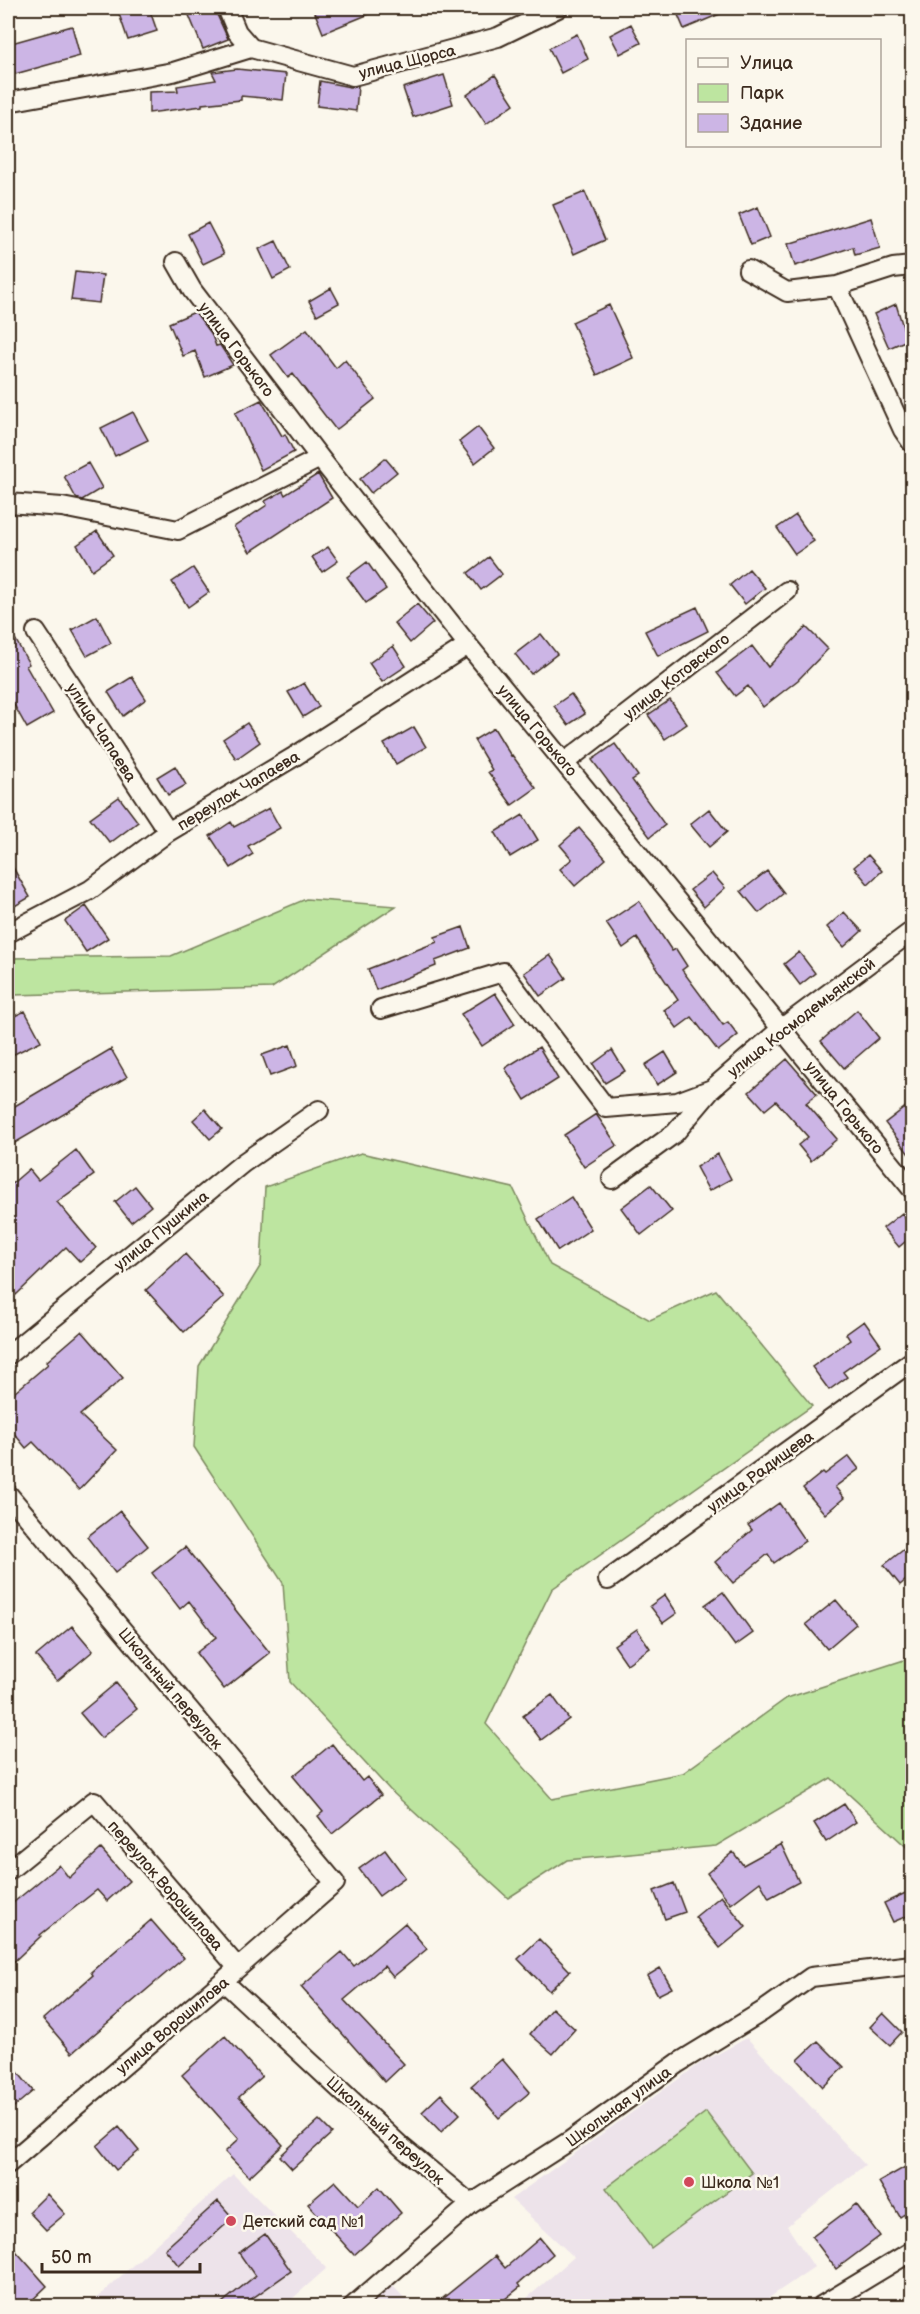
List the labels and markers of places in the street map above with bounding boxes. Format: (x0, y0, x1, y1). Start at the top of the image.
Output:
place label: Школа №1 (701, 2174, 779, 2193)
marker: Школа №1 (682, 2175, 696, 2189)
place label: Детский сад №1 (243, 2213, 364, 2232)
marker: Детский сад №1 (224, 2214, 238, 2228)

